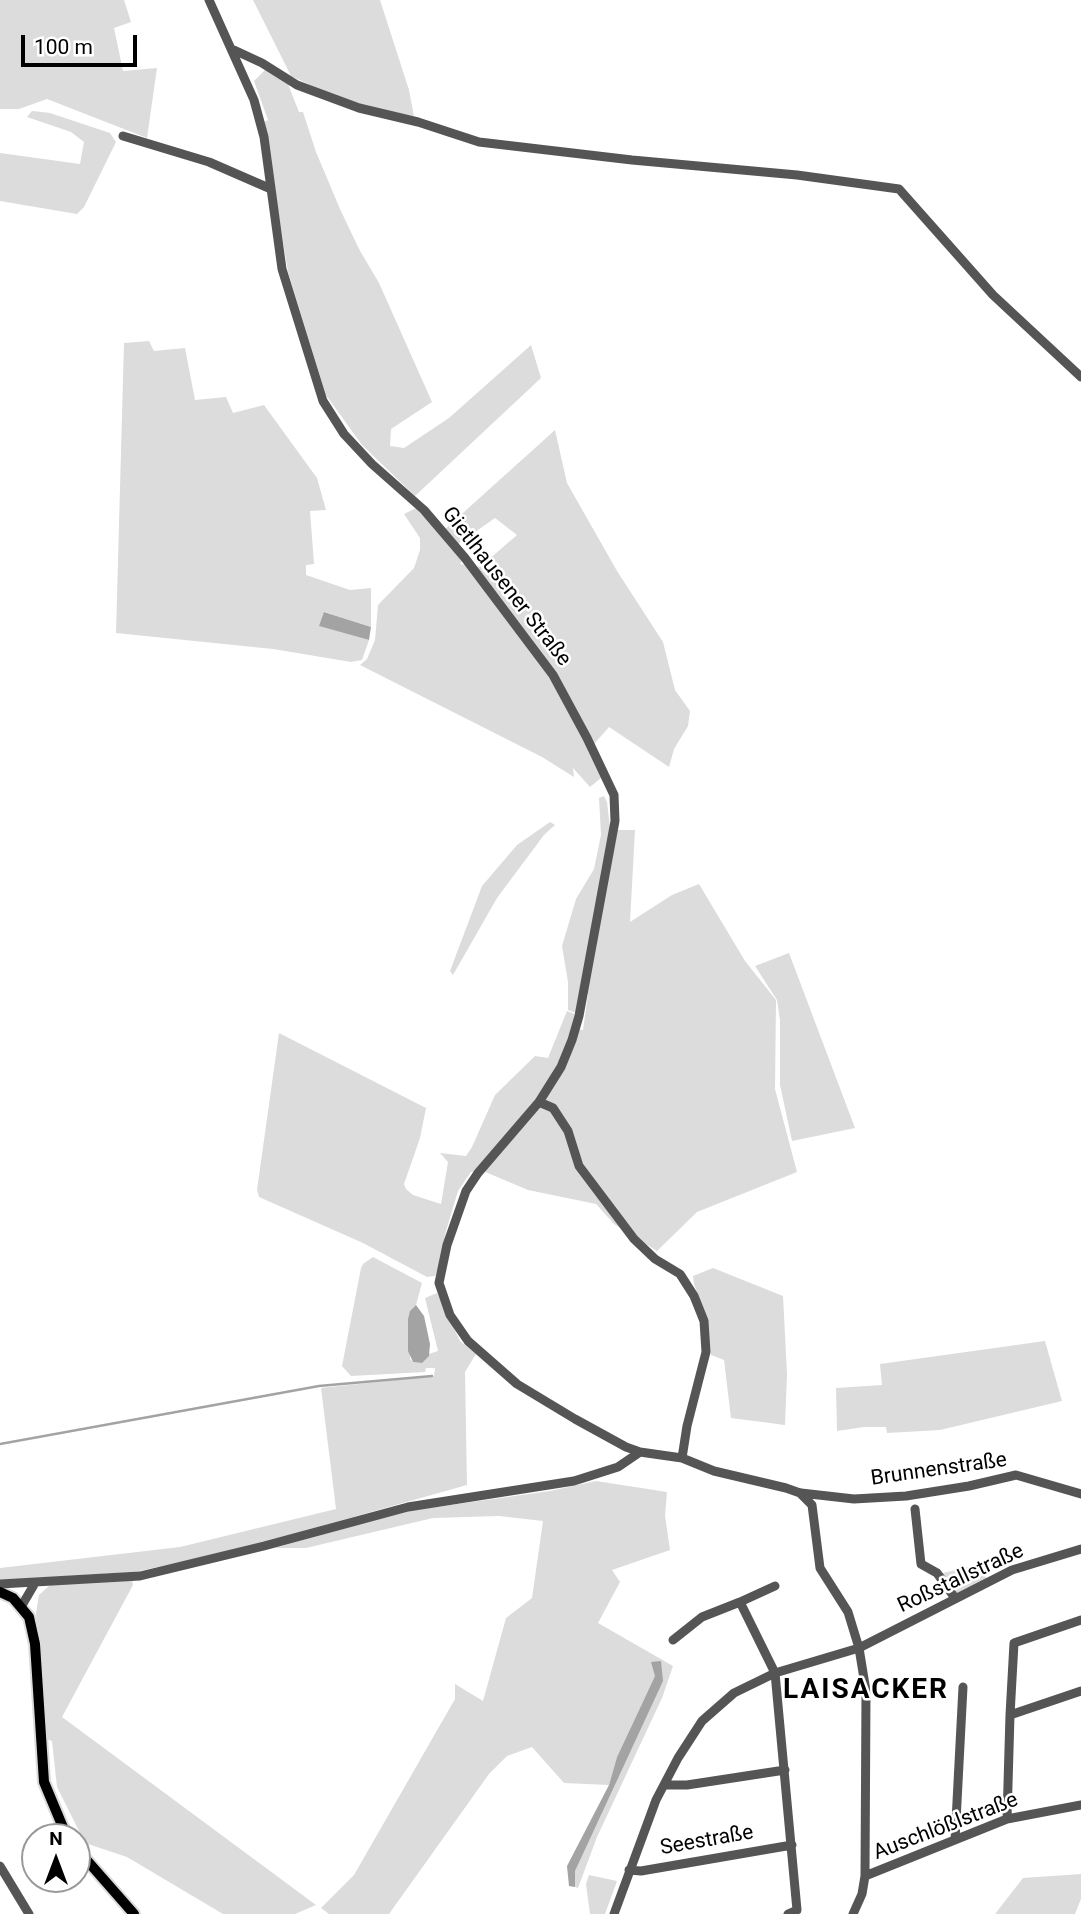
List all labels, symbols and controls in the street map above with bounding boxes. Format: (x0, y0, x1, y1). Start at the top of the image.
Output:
scale bar (24, 21, 140, 65)
text: 100 m (34, 35, 93, 59)
street label: Gietlhausener Straße (436, 502, 576, 672)
street label: Brunnenstraße (869, 1448, 1009, 1492)
street label: Roßstallstraße (894, 1539, 1028, 1619)
district label: LAISACKER (784, 1674, 948, 1708)
street label: Auschlößlstraße (870, 1788, 1022, 1866)
street label: Seestraße (658, 1820, 756, 1862)
north arrow (21, 1823, 91, 1893)
text: N (49, 1827, 63, 1850)

